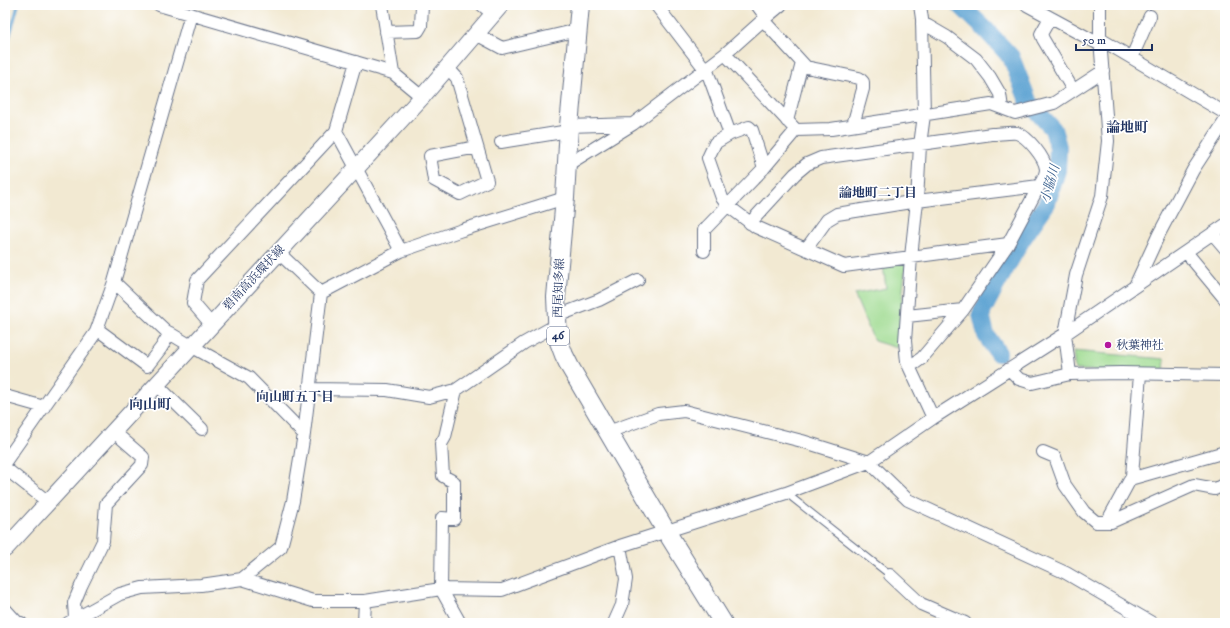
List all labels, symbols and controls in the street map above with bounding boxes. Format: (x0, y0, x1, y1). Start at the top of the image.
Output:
scale bar (1076, 26, 1152, 52)
text: 50 m (1082, 33, 1106, 48)
district label: 論地町 (1106, 119, 1149, 137)
water label: 小脇川 (1037, 161, 1064, 205)
district label: 論地町二丁目 (839, 185, 917, 201)
street label: 碧南高浜環状線 (220, 242, 288, 314)
street label: 西尾知多線 (550, 258, 568, 318)
road number: 46 (547, 327, 569, 345)
place label: 秋葉神社 (1116, 338, 1164, 353)
marker: 秋葉神社 (1103, 340, 1113, 350)
district label: 向山町五丁目 (256, 389, 334, 405)
district label: 向山町 (129, 396, 172, 414)

